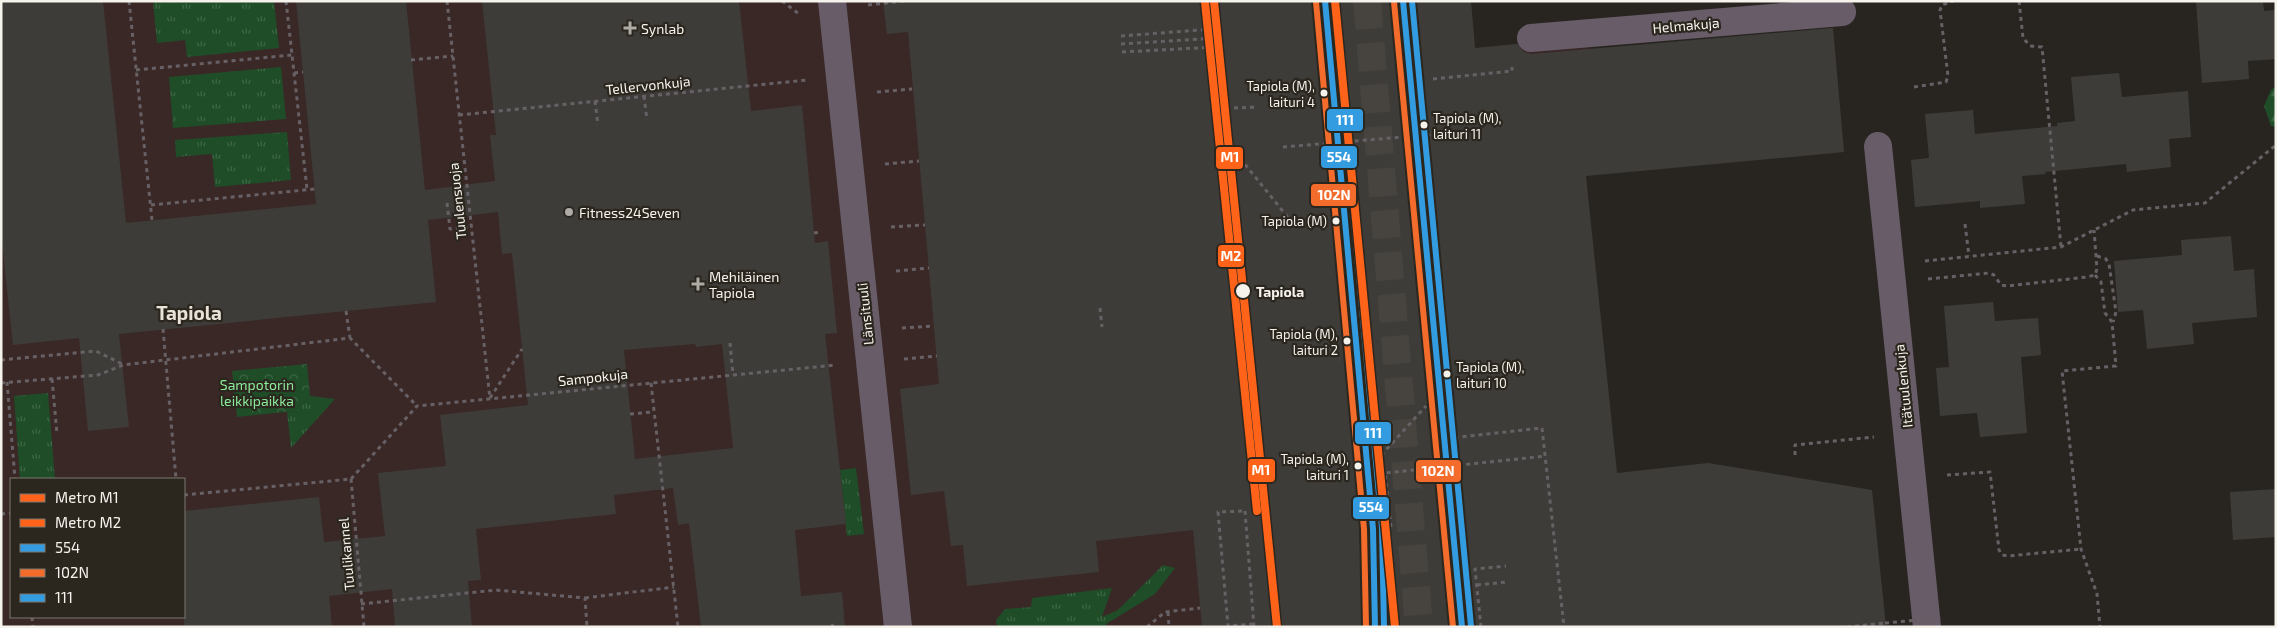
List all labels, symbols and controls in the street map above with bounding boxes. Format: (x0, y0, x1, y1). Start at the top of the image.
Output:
street label: Helmakuja (1652, 14, 1720, 36)
place label: Synlab (641, 20, 684, 37)
marker: Synlab (623, 21, 637, 35)
street label: Tellervonkuja (605, 72, 691, 98)
place label: Tapiola (M), laituri 4 (1246, 78, 1315, 110)
marker: Tapiola (M), laituri 4 (1319, 88, 1329, 98)
line badge: 111 (1326, 108, 1364, 132)
place label: Tapiola (M), laituri 11 (1433, 110, 1502, 142)
text: 111 (1336, 111, 1354, 128)
marker: Tapiola (M), laituri 11 (1419, 120, 1429, 130)
line badge: 554 (1320, 145, 1358, 169)
line badge: M1 (1215, 146, 1244, 170)
text: M1 (1221, 148, 1239, 165)
text: 554 (1327, 148, 1351, 165)
street label: Tuulensuoja (445, 162, 469, 240)
line badge: 102N (1310, 183, 1357, 207)
text: 102N (1317, 186, 1351, 203)
place label: Fitness24Seven (579, 204, 680, 221)
marker: Fitness24Seven (563, 206, 575, 218)
place label: Tapiola (M) (1261, 213, 1327, 229)
marker: Tapiola (M) (1331, 216, 1341, 226)
line badge: M2 (1217, 244, 1245, 268)
text: M2 (1221, 247, 1241, 264)
place label: Mehiläinen Tapiola (709, 268, 780, 301)
marker: Mehiläinen Tapiola (691, 277, 705, 291)
street label: Länsituuli (853, 282, 877, 346)
marker: Tapiola (1234, 282, 1252, 300)
place label: Tapiola (1256, 283, 1304, 300)
district label: Tapiola (156, 301, 222, 324)
place label: Tapiola (M), laituri 2 (1269, 326, 1338, 358)
marker: Tapiola (M), laituri 2 (1342, 336, 1352, 346)
street label: Itätuulenkuja (1890, 343, 1916, 429)
place label: Tapiola (M), laituri 10 (1456, 359, 1525, 391)
street label: Sampokuja (557, 365, 629, 389)
marker: Tapiola (M), laituri 10 (1442, 369, 1452, 379)
park label: Sampotorin leikkipaikka (220, 376, 294, 409)
line badge: 111 (1354, 421, 1392, 445)
text: 111 (1364, 424, 1382, 441)
place label: Tapiola (M), laituri 1 (1280, 451, 1349, 483)
line badge: M1 (1247, 458, 1276, 483)
line badge: 102N (1415, 459, 1462, 483)
text: M1 (1252, 461, 1270, 478)
marker: Tapiola (M), laituri 1 (1353, 461, 1363, 471)
text: 102N (1421, 462, 1455, 479)
legend (10, 478, 185, 618)
text: Metro M1 (55, 488, 119, 506)
line badge: 554 (1352, 496, 1390, 520)
text: 554 (1359, 498, 1383, 515)
text: Metro M2 (55, 513, 121, 531)
street label: Tuulikannel (334, 516, 358, 591)
text: 554 (55, 538, 80, 556)
text: 102N (55, 563, 89, 581)
text: 111 (55, 588, 73, 606)

